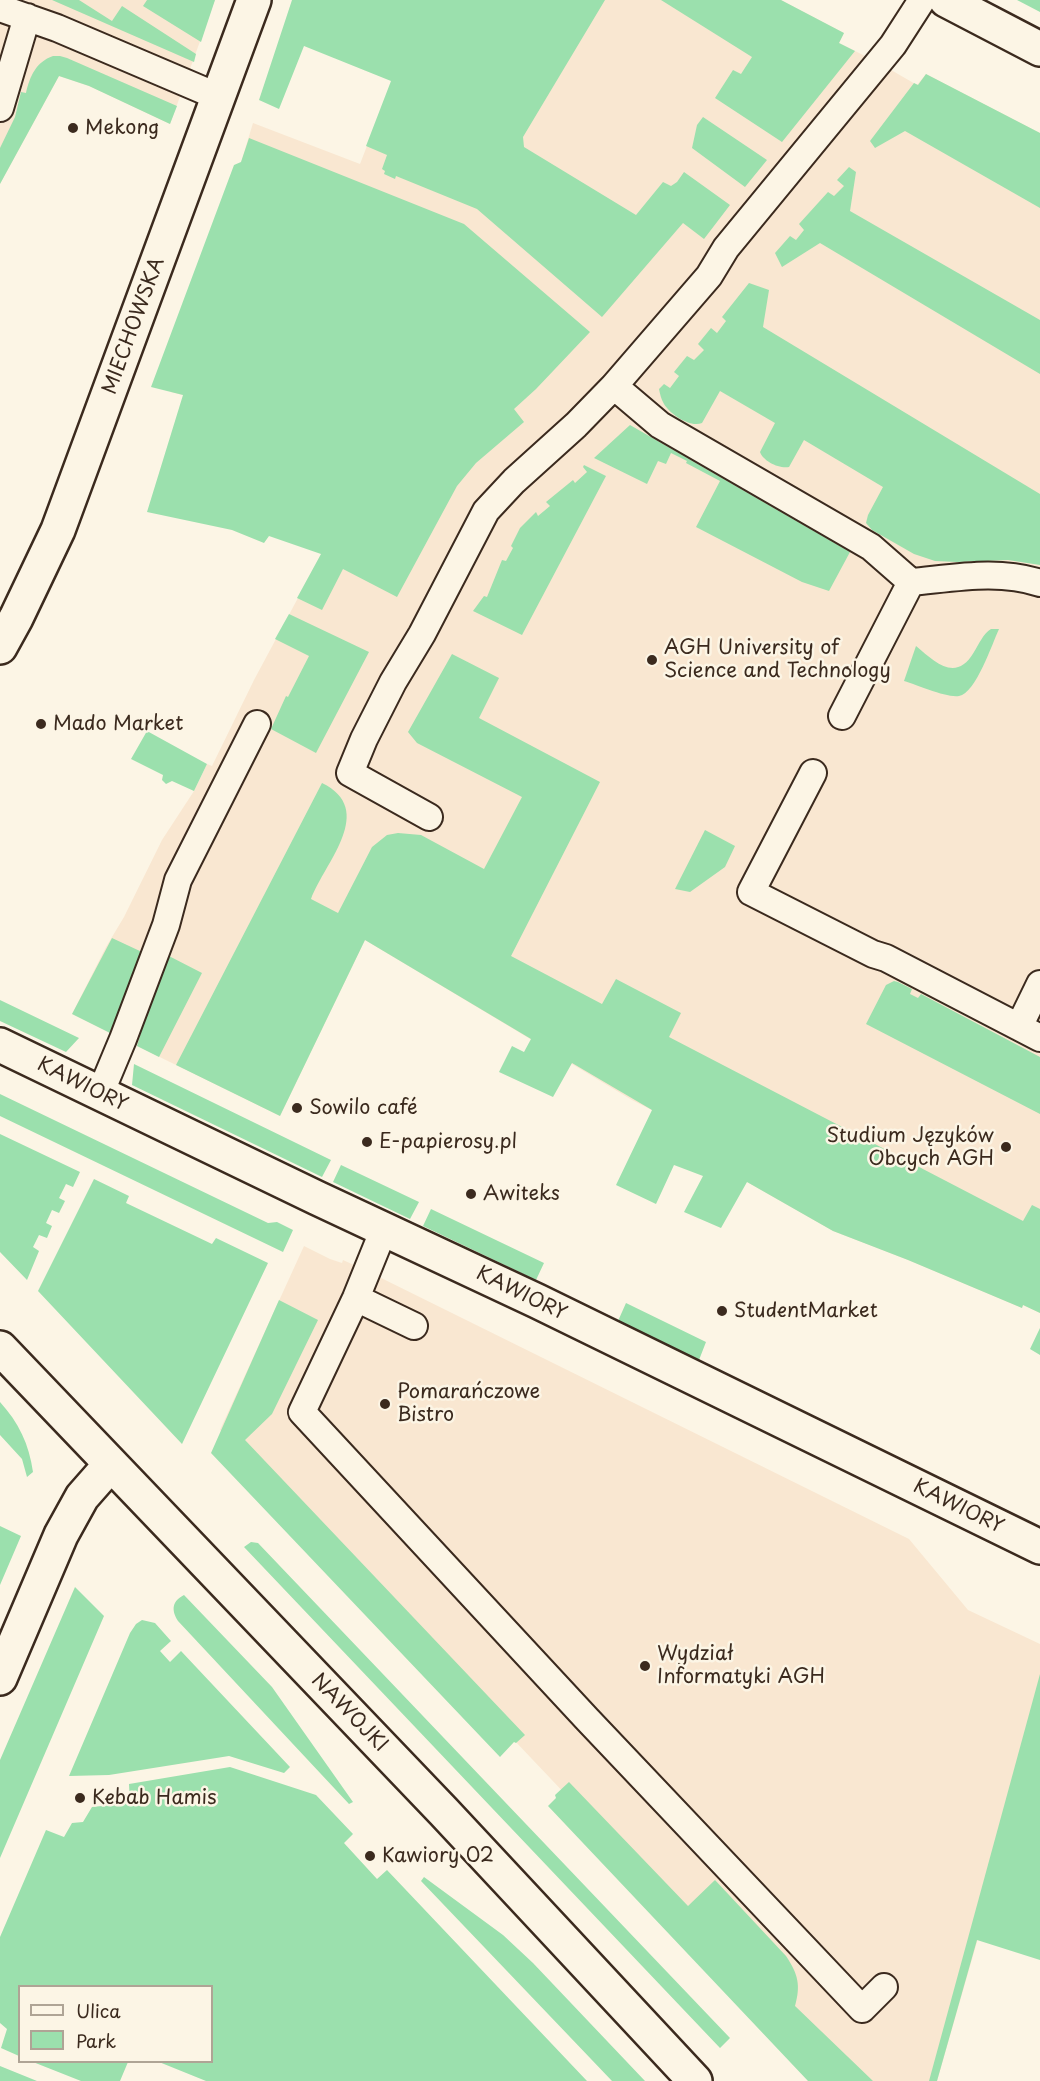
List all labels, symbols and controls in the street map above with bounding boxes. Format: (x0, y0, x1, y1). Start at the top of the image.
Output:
place label: Mekong (85, 116, 160, 140)
marker: Mekong (66, 121, 80, 135)
street label: MIECHOWSKA (98, 254, 170, 398)
place label: AGH University of Science and Technology (664, 636, 891, 683)
marker: AGH University of Science and Technology (645, 653, 659, 667)
place label: Mado Market (53, 712, 183, 736)
marker: Mado Market (34, 717, 48, 731)
street label: KAWIORY (33, 1053, 131, 1117)
place label: Sowilo café (309, 1096, 418, 1120)
marker: Sowilo café (290, 1101, 304, 1115)
place label: Studium Języków Obcych AGH (827, 1124, 994, 1171)
place label: E-papierosy.pl (379, 1130, 517, 1154)
marker: E-papierosy.pl (360, 1135, 374, 1149)
marker: Studium Języków Obcych AGH (999, 1140, 1013, 1154)
place label: Awiteks (483, 1182, 560, 1206)
marker: Awiteks (464, 1187, 478, 1201)
street label: KAWIORY (472, 1262, 570, 1326)
place label: StudentMarket (734, 1299, 878, 1323)
marker: StudentMarket (715, 1304, 729, 1318)
place label: Pomarańczowe Bistro (397, 1380, 540, 1427)
marker: Pomarańczowe Bistro (378, 1397, 392, 1411)
street label: KAWIORY (909, 1475, 1007, 1539)
place label: Wydział Informatyki AGH (657, 1642, 825, 1689)
marker: Wydział Informatyki AGH (638, 1659, 652, 1673)
street label: NAWOJKI (306, 1669, 392, 1757)
place label: Kebab Hamis (92, 1786, 216, 1810)
marker: Kebab Hamis (73, 1791, 87, 1805)
place label: Kawiory 02 (382, 1844, 494, 1868)
marker: Kawiory 02 (363, 1849, 377, 1863)
legend (18, 1985, 213, 2063)
text: Ulica (76, 1997, 121, 2024)
text: Park (76, 2027, 116, 2054)

